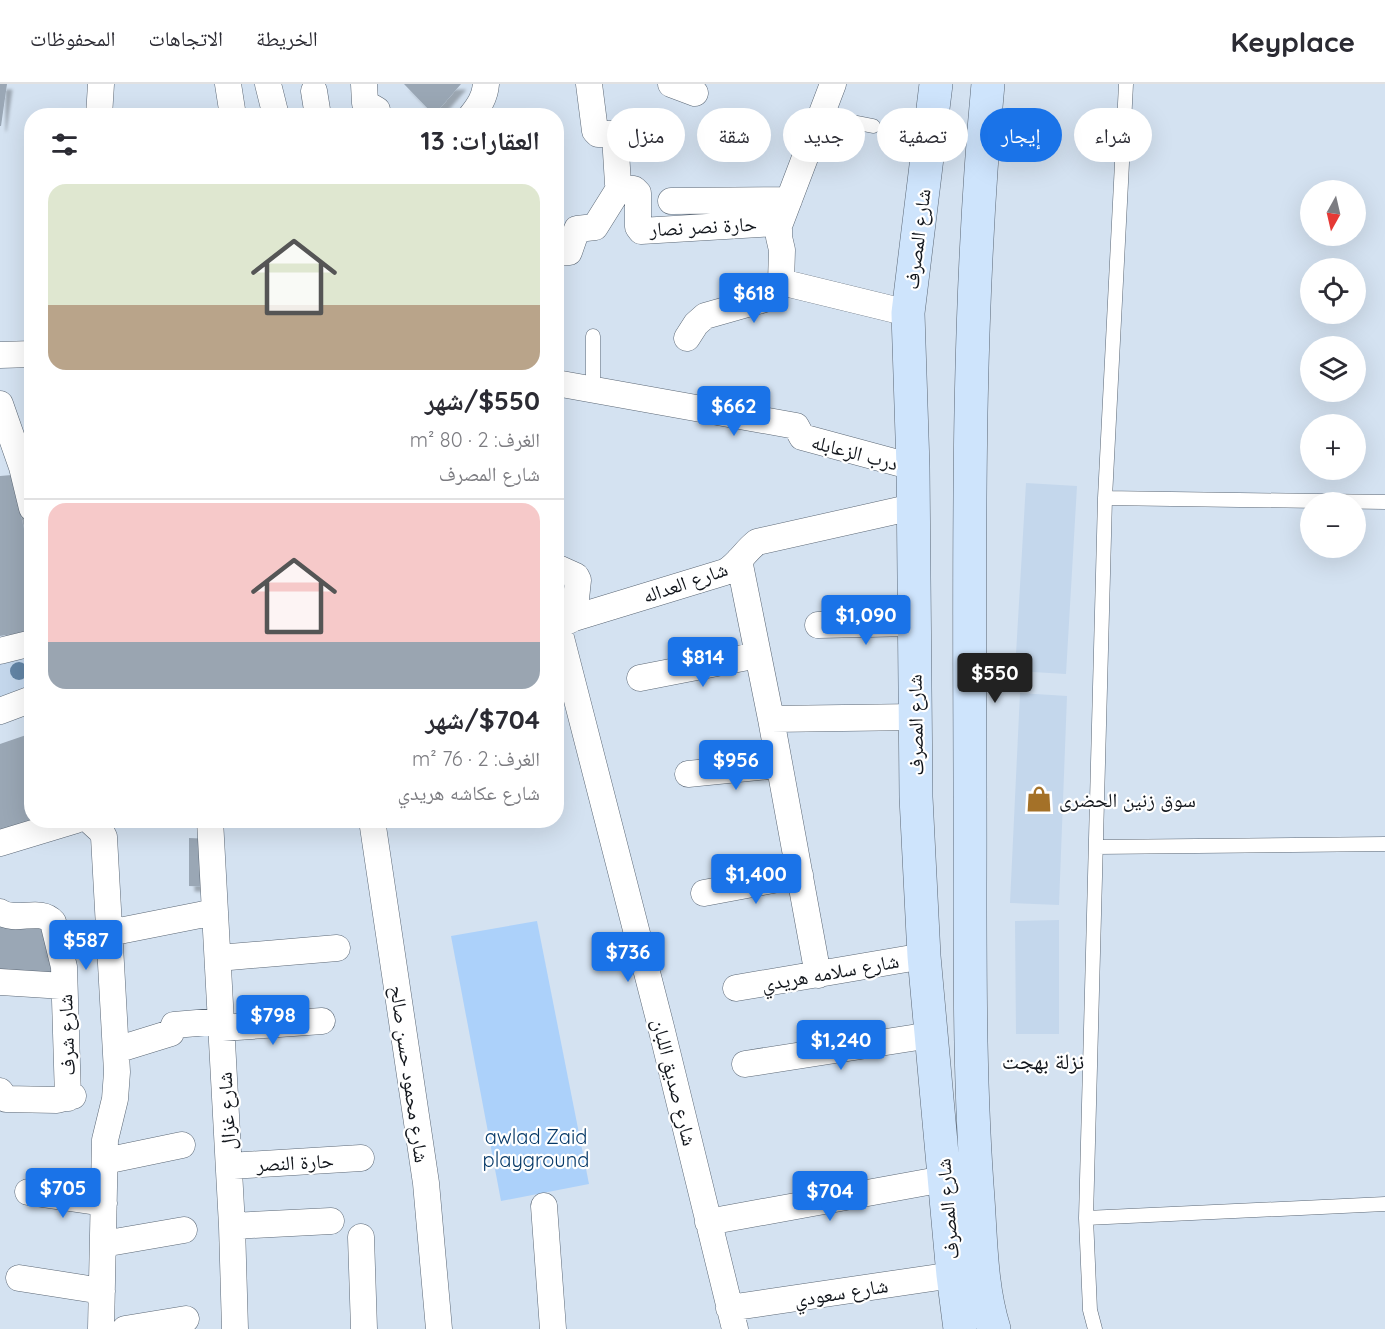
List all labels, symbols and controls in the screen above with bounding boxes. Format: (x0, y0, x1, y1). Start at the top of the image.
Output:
text: Keyplace (1231, 24, 1355, 59)
text: المحفوظات (30, 25, 115, 51)
text: الاتجاهات (148, 25, 223, 51)
text: الخريطة (256, 25, 318, 51)
chip: منزل (607, 108, 685, 162)
chip: شقة (697, 108, 771, 162)
chip: جديد (783, 108, 865, 162)
chip: تصفية (877, 108, 968, 162)
chip: إيجار (980, 108, 1062, 162)
chip: شراء (1074, 108, 1152, 162)
text: العقارات: 13 (421, 124, 540, 157)
icon: filters (48, 128, 81, 161)
north arrow (1300, 180, 1366, 246)
map controls (1300, 180, 1366, 558)
street label: شارع المصرف (898, 187, 937, 291)
street label: حارة نصر نصار (648, 211, 758, 241)
icon: home (240, 223, 348, 331)
button: locate (1300, 258, 1366, 324)
pin: $618 (718, 273, 790, 324)
text: $618 (733, 280, 775, 305)
button: layers (1300, 336, 1366, 402)
text: $550/شهر (425, 384, 540, 417)
pin: $662 (698, 386, 770, 437)
text: $662 (711, 393, 757, 418)
button: + (1300, 414, 1366, 480)
text: الغرف: 2 · 80 m² (410, 427, 540, 452)
street label: درب الزعابله (809, 428, 901, 476)
text: شارع المصرف (439, 461, 540, 486)
button: − (1300, 492, 1366, 558)
icon: home (240, 542, 348, 650)
street label: شارع العداله (639, 556, 731, 609)
pin: $1,090 (817, 595, 915, 646)
text: $1,090 (835, 602, 897, 627)
pin: $814 (667, 637, 739, 688)
text: $814 (682, 644, 724, 669)
pin: $550 (959, 653, 1031, 704)
text: $550 (971, 660, 1019, 685)
street label: شارع المصرف (902, 674, 929, 776)
text: $704/شهر (425, 703, 540, 736)
pin: $956 (700, 740, 772, 791)
text: الغرف: 2 · 76 m² (412, 746, 540, 771)
text: $956 (713, 747, 759, 772)
text: شارع عكاشه هريدي (398, 780, 540, 805)
shop icon: سوق زنين الحضرى (1024, 784, 1054, 814)
place label: سوق زنين الحضرى (1059, 787, 1196, 812)
pin: $1,400 (707, 854, 805, 905)
text: $1,400 (725, 861, 787, 886)
pin: $587 (50, 920, 122, 971)
text: $587 (63, 927, 109, 952)
pin: $736 (592, 932, 664, 983)
text: $736 (606, 939, 650, 964)
street label: شارع سلامه هريدي (759, 948, 902, 1000)
street label: شارع محمود حسن صالح (384, 984, 435, 1164)
street label: شارع شرف (52, 994, 81, 1076)
pin: $798 (237, 995, 309, 1046)
text: $798 (250, 1002, 296, 1027)
street label: شارع صديق اللبان (646, 1016, 703, 1149)
pin: $1,240 (792, 1020, 890, 1071)
text: $1,240 (811, 1027, 871, 1052)
district label: نزلة بهجت (1002, 1047, 1084, 1075)
street label: شارع غزال (211, 1071, 242, 1151)
park label: awlad Zaid playground (483, 1124, 589, 1172)
street label: حارة النصر (255, 1147, 335, 1177)
street label: شارع المصرف (930, 1157, 965, 1261)
pin: $705 (27, 1168, 99, 1219)
pin: $704 (794, 1171, 866, 1222)
text: $705 (40, 1175, 86, 1200)
text: $704 (807, 1178, 853, 1203)
street label: شارع سعودي (792, 1272, 890, 1316)

